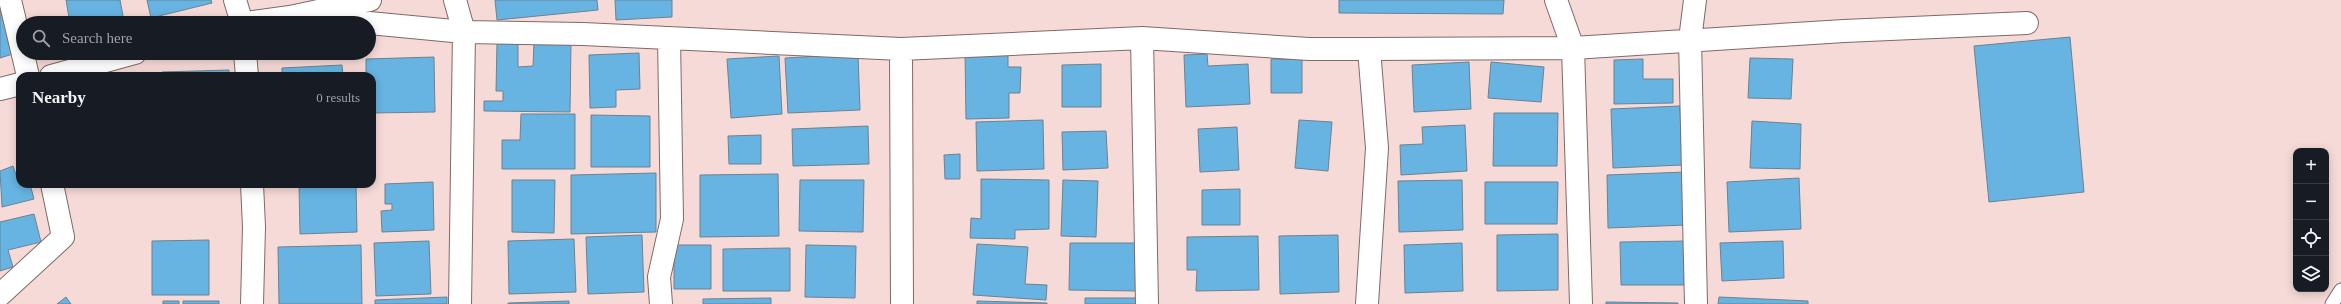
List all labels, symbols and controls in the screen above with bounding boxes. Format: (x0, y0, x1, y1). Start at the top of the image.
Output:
search box (16, 16, 376, 60)
icon: search (30, 27, 52, 49)
text: Search here (62, 30, 132, 46)
text: Nearby (32, 88, 86, 107)
text: 0 results (316, 90, 360, 105)
map controls (2293, 148, 2329, 292)
button: + (2293, 148, 2329, 184)
button: − (2293, 184, 2329, 220)
button: locate (2293, 220, 2329, 256)
button: layers (2293, 256, 2329, 292)

